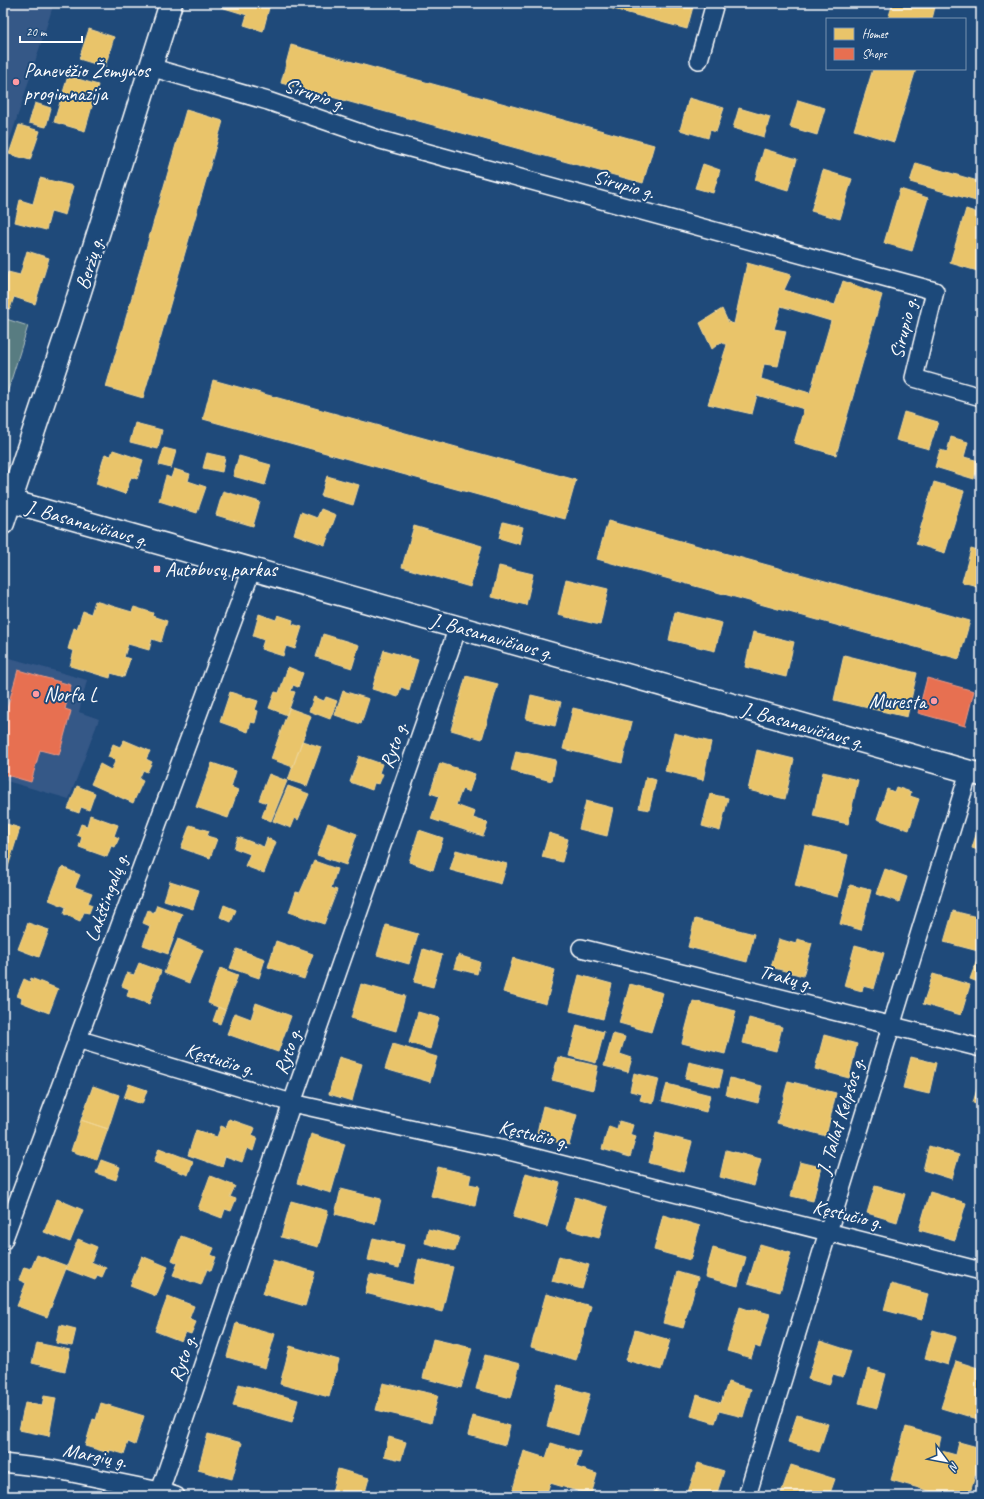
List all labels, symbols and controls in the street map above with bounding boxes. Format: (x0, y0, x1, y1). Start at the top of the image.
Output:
scale bar (20, 18, 82, 44)
legend (826, 18, 966, 70)
text: 20 m (26, 24, 48, 40)
text: Homes (862, 26, 889, 42)
text: Shops (862, 46, 887, 62)
place label: Panevėžio Žemynos progimnazija (24, 58, 152, 106)
street label: Sirupio g. (281, 72, 349, 117)
marker: Panevėžio Žemynos progimnazija (11, 77, 21, 87)
street label: Sirupio g. (590, 164, 657, 205)
street label: Beržų g. (70, 234, 109, 292)
street label: Sirupio g. (884, 295, 923, 362)
street label: J. Basanavičiaus g. (22, 494, 151, 553)
place label: Autobusų parkas (165, 557, 279, 582)
marker: Autobusų parkas (152, 564, 162, 574)
street label: J. Basanavičiaus g. (427, 607, 556, 666)
place label: Norfa L (44, 682, 98, 707)
marker: Norfa L (31, 689, 41, 699)
place label: Muresta (869, 689, 928, 714)
street label: J. Basanavičiaus g. (738, 696, 867, 755)
marker: Muresta (929, 696, 939, 706)
street label: Ryto g. (374, 719, 413, 772)
street label: Lakštingalų g. (79, 849, 134, 945)
street label: Trakų g. (757, 959, 815, 996)
street label: Ryto g. (268, 1025, 307, 1078)
street label: Kęstučio g. (182, 1037, 258, 1082)
street label: J. Tallat Kelpšos g. (811, 1055, 870, 1179)
street label: Kęstučio g. (496, 1114, 571, 1155)
street label: Kęstučio g. (810, 1194, 885, 1235)
street label: Ryto g. (163, 1332, 202, 1385)
street label: Margių g. (61, 1437, 129, 1474)
north arrow (926, 1441, 966, 1481)
text: N (946, 1460, 962, 1475)

